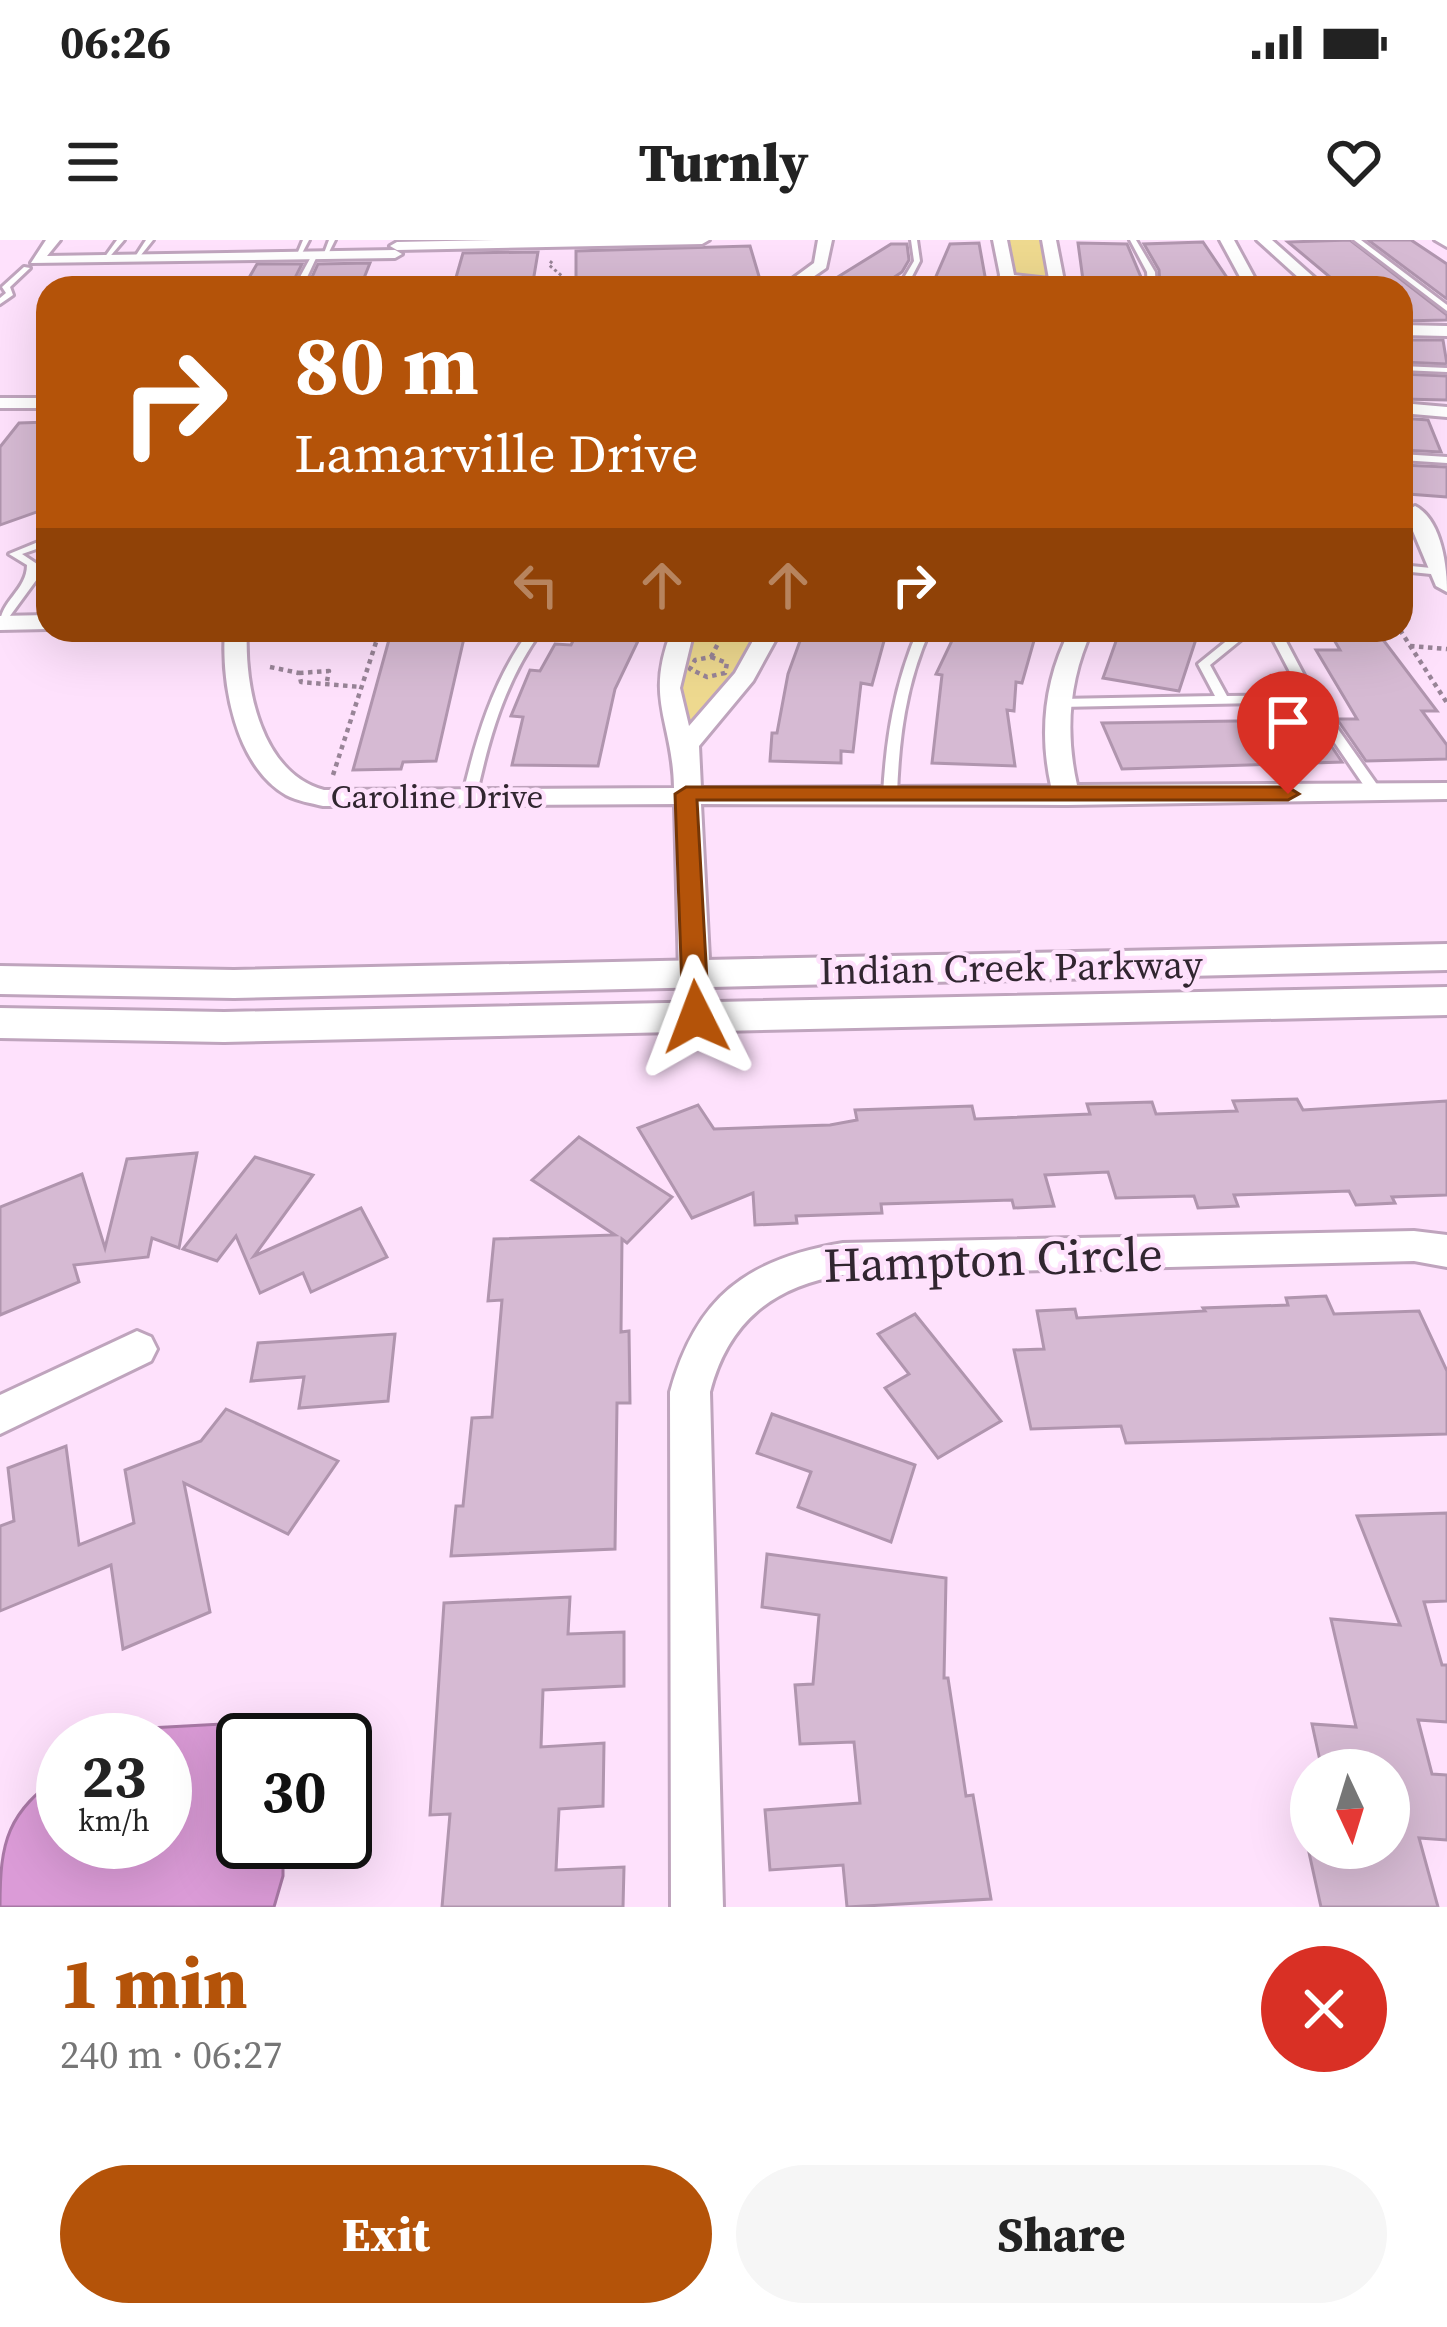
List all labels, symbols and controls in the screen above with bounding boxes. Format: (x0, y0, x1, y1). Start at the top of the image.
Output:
text: 06:26 (60, 11, 171, 73)
text: Turnly (639, 125, 808, 199)
icon: menu (60, 129, 126, 195)
icon: heart (1321, 129, 1387, 195)
text: 80 m (294, 307, 479, 422)
icon: right (96, 324, 252, 480)
text: Lamarville Drive (294, 416, 699, 490)
icon: left (503, 552, 569, 618)
icon: ahead (629, 552, 695, 618)
icon: ahead (755, 552, 821, 618)
icon: right (881, 552, 947, 618)
pin (1237, 671, 1339, 794)
icon: arrive (1255, 689, 1321, 755)
street label: Caroline Drive (331, 774, 543, 819)
street label: Indian Creek Parkway (819, 938, 1203, 997)
position arrow (633, 954, 759, 1080)
street label: Hampton Circle (822, 1220, 1164, 1298)
speed limit sign: 30 (216, 1713, 372, 1869)
text: 23 (81, 1735, 147, 1817)
north arrow (1290, 1749, 1410, 1869)
map controls (1290, 1749, 1410, 1869)
text: km/h (78, 1800, 150, 1841)
text: 1 min (60, 1933, 248, 2032)
button: close (1261, 1946, 1387, 2072)
text: 240 m · 06:27 (60, 2028, 282, 2081)
button: Exit (60, 2165, 712, 2303)
button: Share (736, 2165, 1387, 2303)

